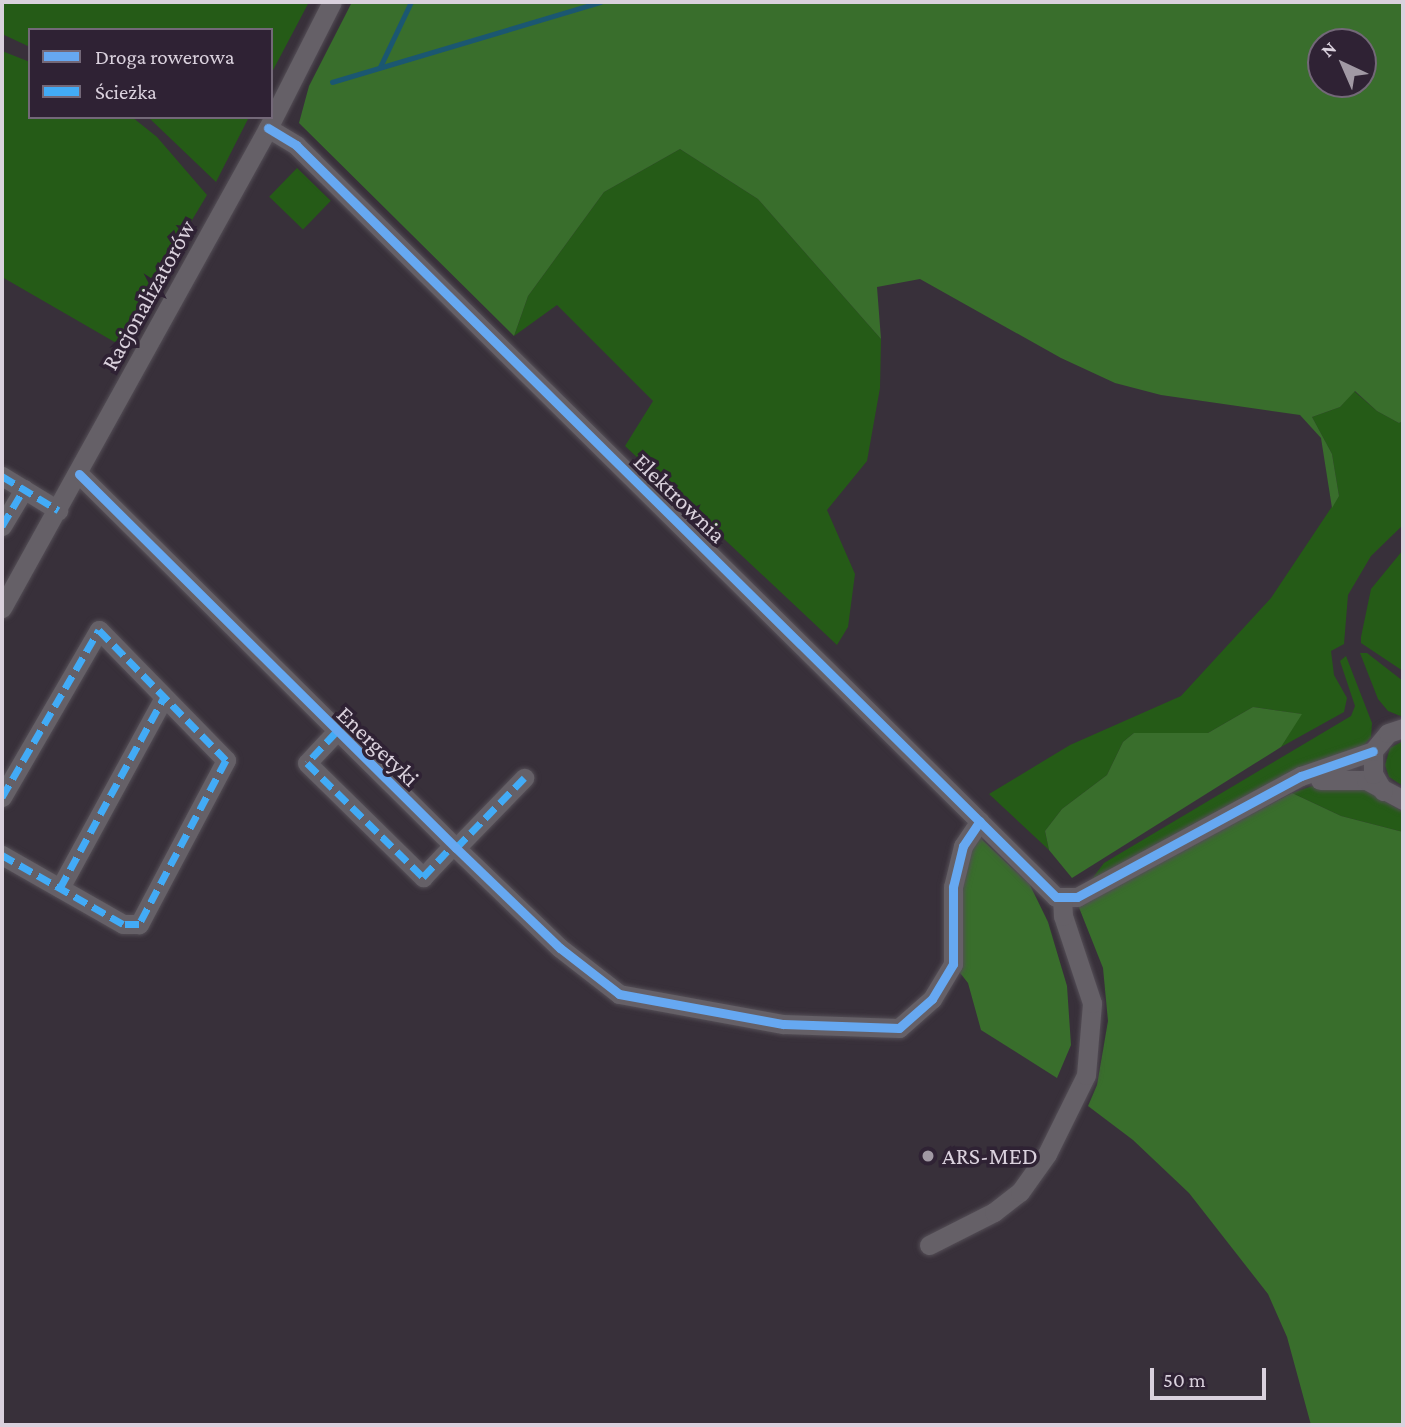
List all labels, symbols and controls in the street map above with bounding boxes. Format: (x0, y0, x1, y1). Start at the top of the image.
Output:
legend (28, 28, 273, 119)
north arrow (1307, 28, 1377, 98)
text: N (1316, 37, 1340, 61)
text: Droga rowerowa (95, 45, 234, 69)
text: Ścieżka (95, 80, 157, 104)
street label: Racjonalizatorów (95, 215, 201, 375)
street label: Elektrownia (628, 447, 732, 549)
street label: Energetyki (331, 700, 425, 792)
place label: ARS-MED (942, 1142, 1038, 1170)
marker: ARS-MED (920, 1148, 936, 1164)
scale bar (1153, 1354, 1268, 1398)
text: 50 m (1163, 1368, 1206, 1392)

